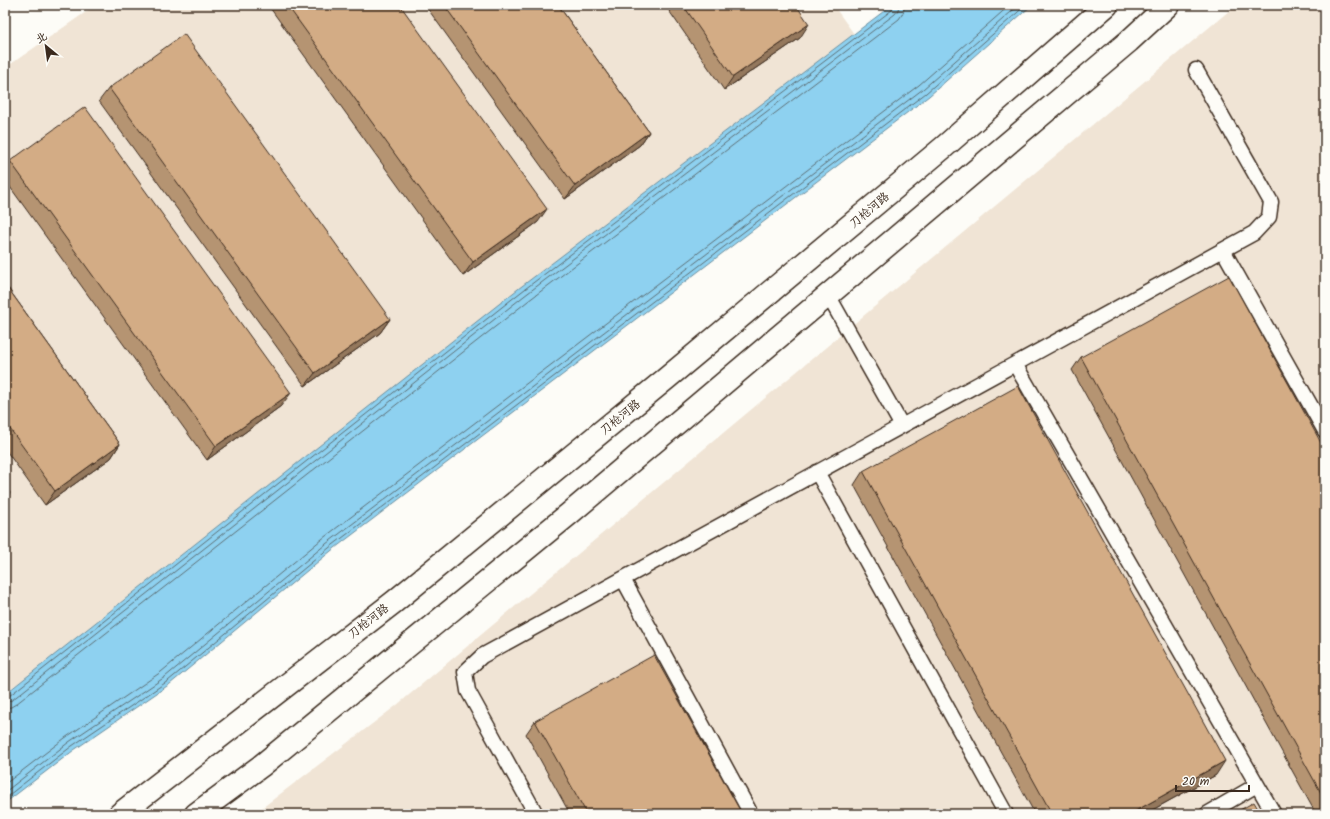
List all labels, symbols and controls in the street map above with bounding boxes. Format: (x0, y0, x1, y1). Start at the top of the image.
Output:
north arrow (26, 26, 66, 66)
text: 北 (32, 28, 51, 49)
street label: 刀枪河路 (845, 188, 894, 233)
street label: 刀枪河路 (596, 395, 645, 440)
street label: 刀枪河路 (344, 599, 393, 644)
scale bar (1176, 767, 1249, 793)
text: 20 m (1182, 772, 1210, 791)

